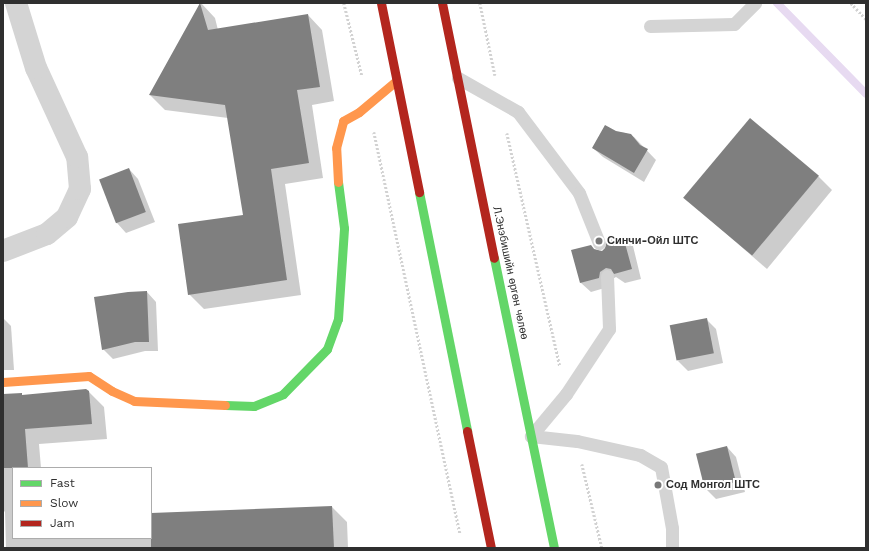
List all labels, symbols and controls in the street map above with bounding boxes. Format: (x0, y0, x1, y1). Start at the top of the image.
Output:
street label: Л.Энэбишийн өргөн чөлөө (489, 205, 531, 341)
place label: Синчи-Ойл ШТС (607, 234, 698, 248)
marker: Синчи-Ойл ШТС (594, 236, 604, 246)
legend (12, 467, 152, 539)
text: Fast (50, 476, 75, 490)
place label: Сод Монгол ШТС (666, 478, 760, 492)
marker: Сод Монгол ШТС (653, 480, 663, 490)
text: Slow (50, 496, 78, 510)
text: Jam (50, 516, 75, 530)

